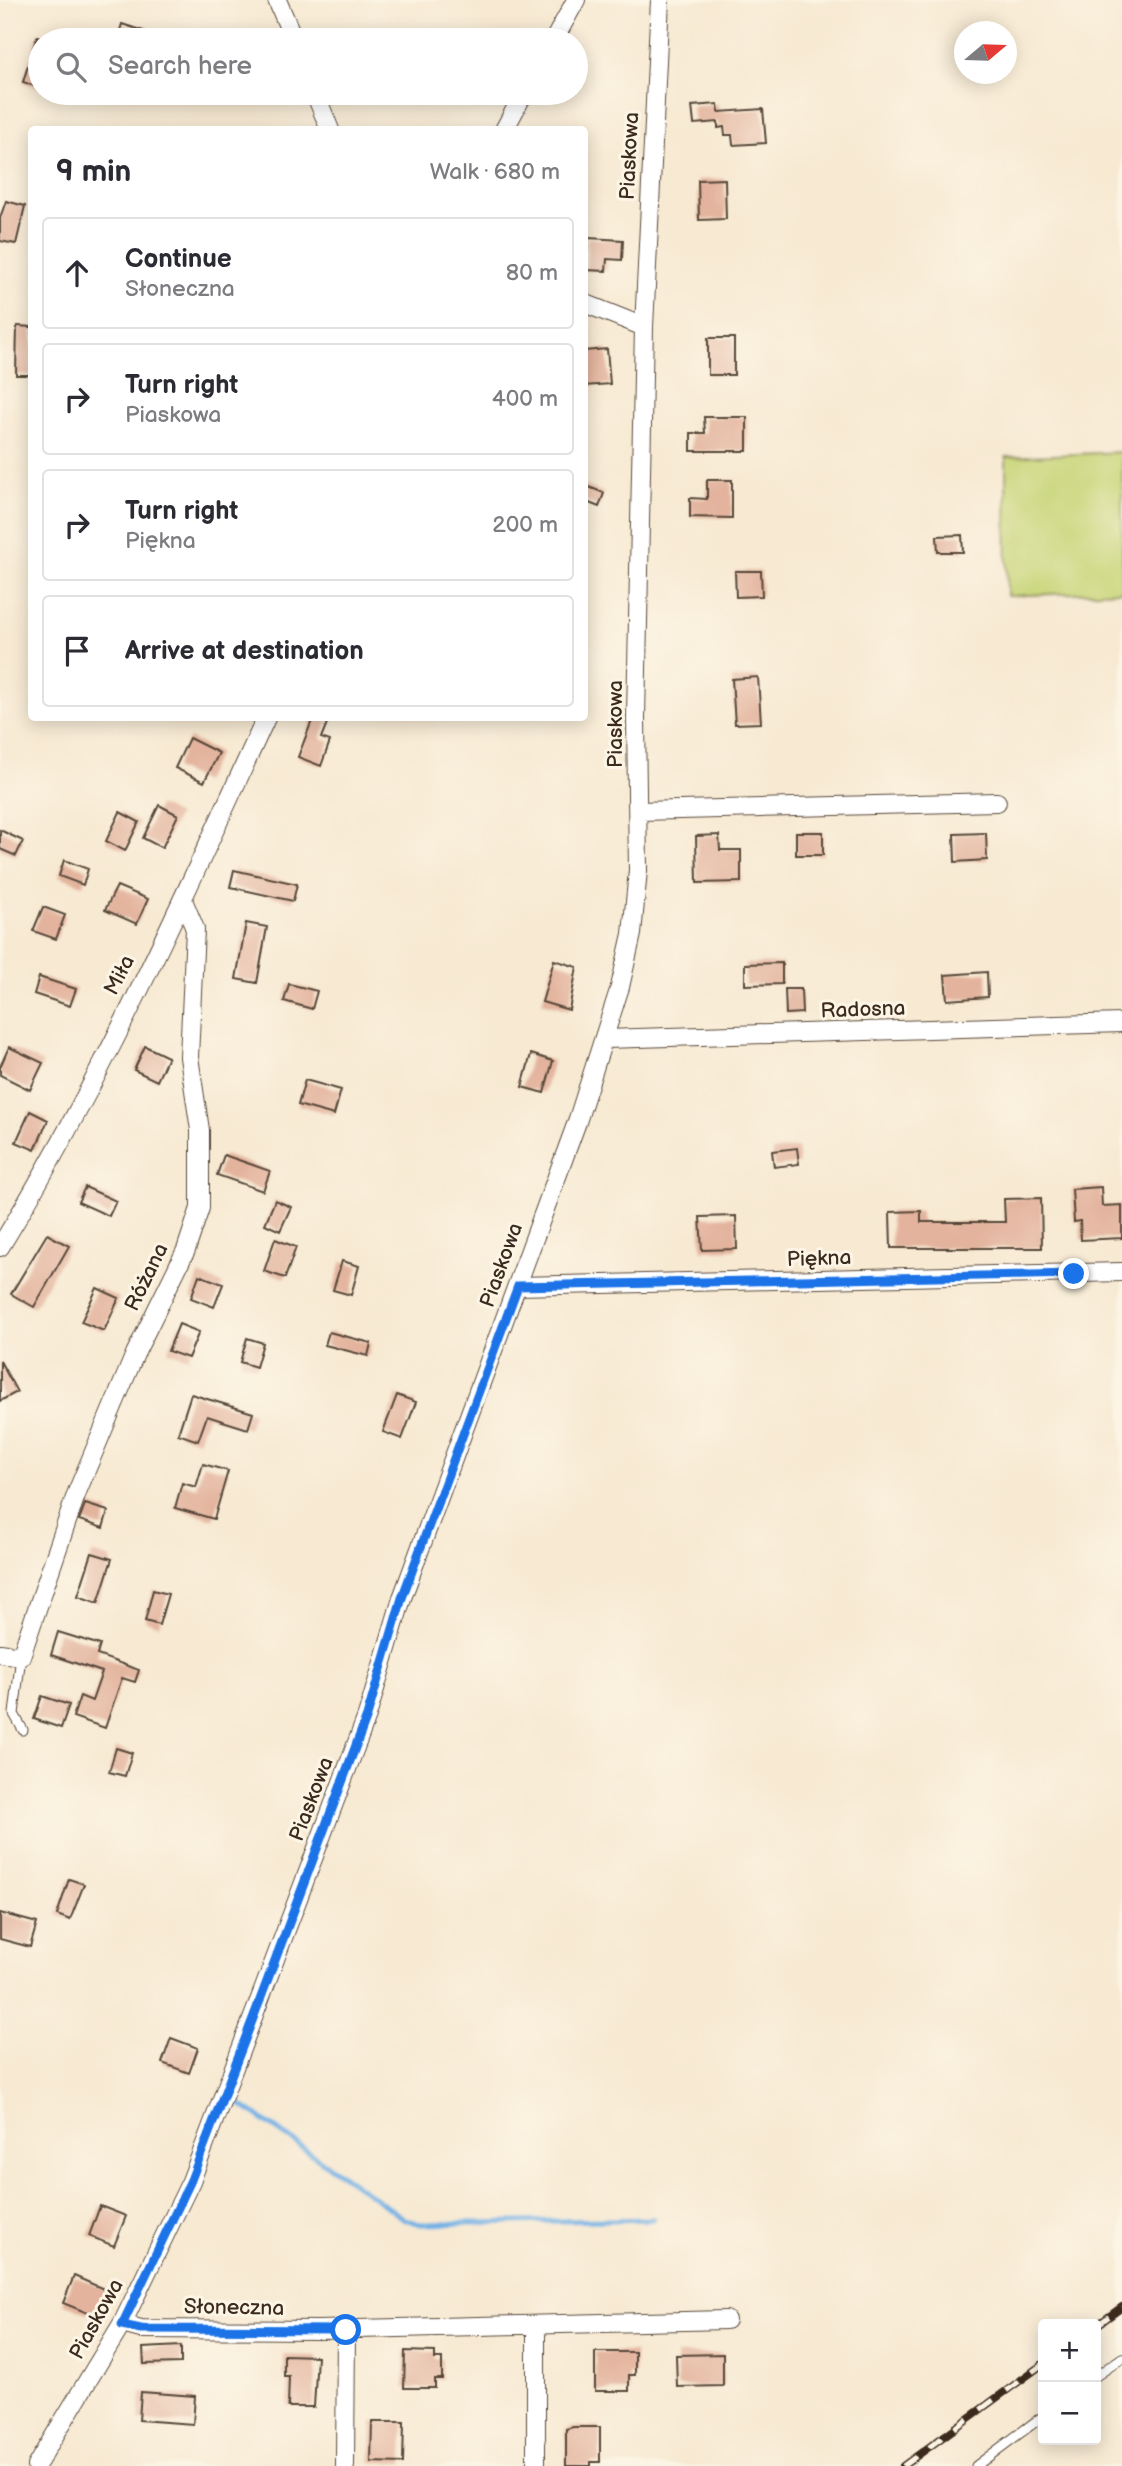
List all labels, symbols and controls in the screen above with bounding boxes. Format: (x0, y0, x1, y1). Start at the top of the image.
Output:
north arrow (954, 21, 1017, 84)
search box (28, 28, 588, 105)
icon: search (52, 48, 90, 86)
text: Search here (108, 51, 252, 82)
street label: Piaskowa (615, 111, 644, 201)
text: 9 min (56, 154, 131, 190)
text: Walk · 680 m (430, 158, 560, 186)
text: Continue (125, 244, 232, 275)
icon: ahead (58, 254, 96, 292)
text: 80 m (506, 259, 558, 287)
text: Słoneczna (125, 275, 235, 303)
text: Turn right (125, 370, 238, 401)
icon: right (58, 380, 96, 418)
text: 400 m (492, 385, 558, 413)
text: Piaskowa (125, 401, 221, 429)
text: Turn right (125, 496, 238, 527)
icon: right (58, 506, 96, 544)
text: 200 m (492, 511, 558, 539)
text: Piękna (125, 527, 196, 555)
icon: arrive (58, 632, 96, 670)
text: Arrive at destination (125, 636, 364, 667)
street label: Piaskowa (603, 680, 628, 768)
street label: Miła (99, 951, 140, 999)
street label: Radosna (820, 996, 906, 1023)
street label: Piaskowa (475, 1220, 528, 1311)
street label: Różana (119, 1239, 174, 1315)
street label: Piękna (786, 1245, 852, 1272)
route end (1058, 1258, 1089, 1289)
street label: Piaskowa (284, 1754, 339, 1845)
street label: Piaskowa (64, 2275, 129, 2364)
street label: Słoneczna (184, 2294, 284, 2321)
route start (330, 2314, 361, 2345)
map controls (1038, 2319, 1101, 2445)
button: + (1038, 2319, 1101, 2382)
button: − (1038, 2382, 1101, 2445)

